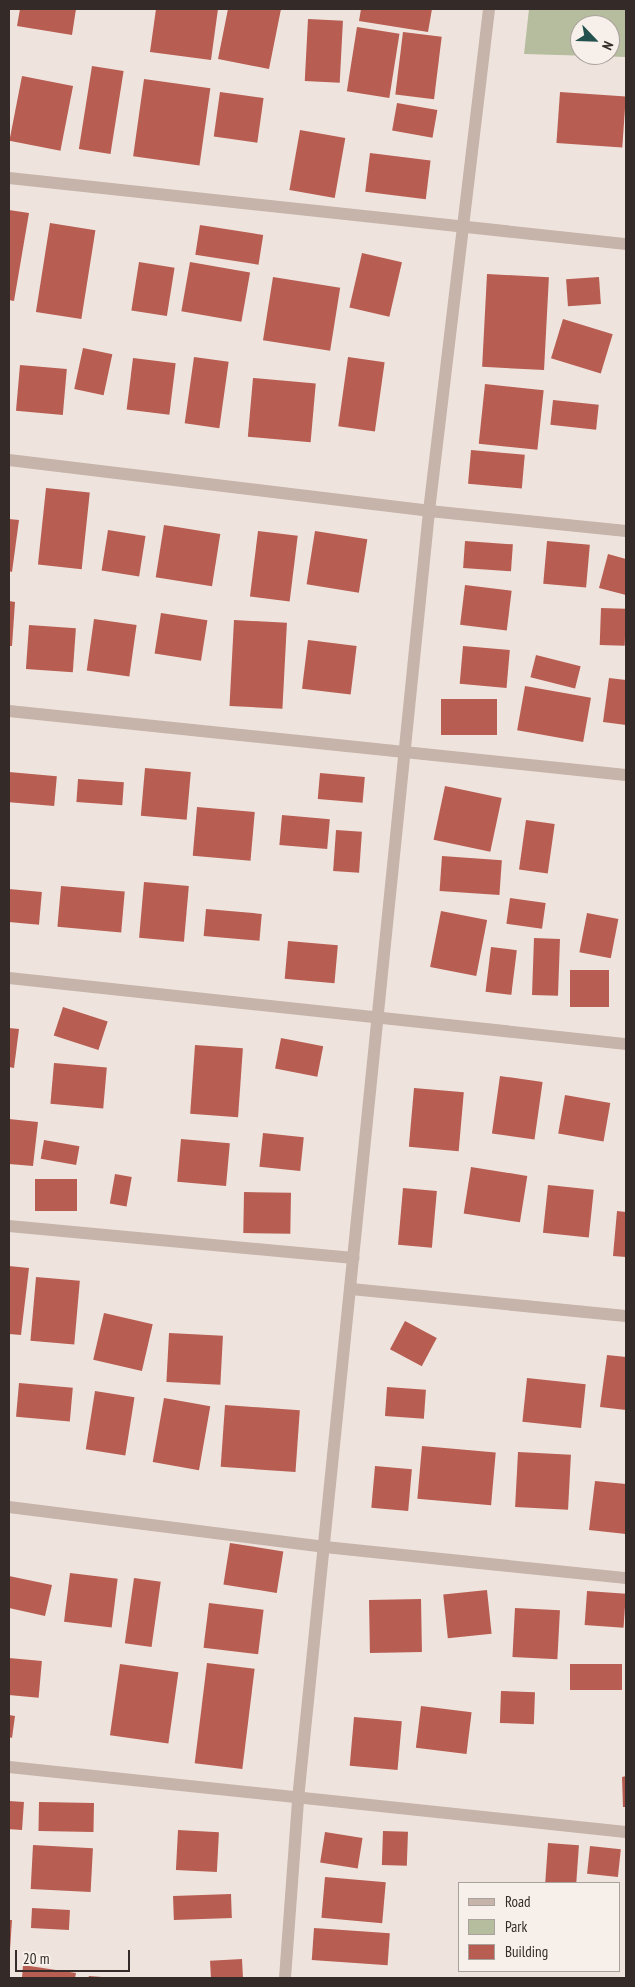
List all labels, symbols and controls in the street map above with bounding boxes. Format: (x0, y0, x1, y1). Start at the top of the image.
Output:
north arrow (570, 15, 620, 65)
text: N (598, 39, 618, 53)
legend (458, 1882, 620, 1972)
text: Road (505, 1892, 531, 1911)
text: Park (505, 1917, 527, 1936)
scale bar (18, 1940, 132, 1972)
text: Building (505, 1942, 548, 1961)
text: 20 m (23, 1949, 49, 1968)

